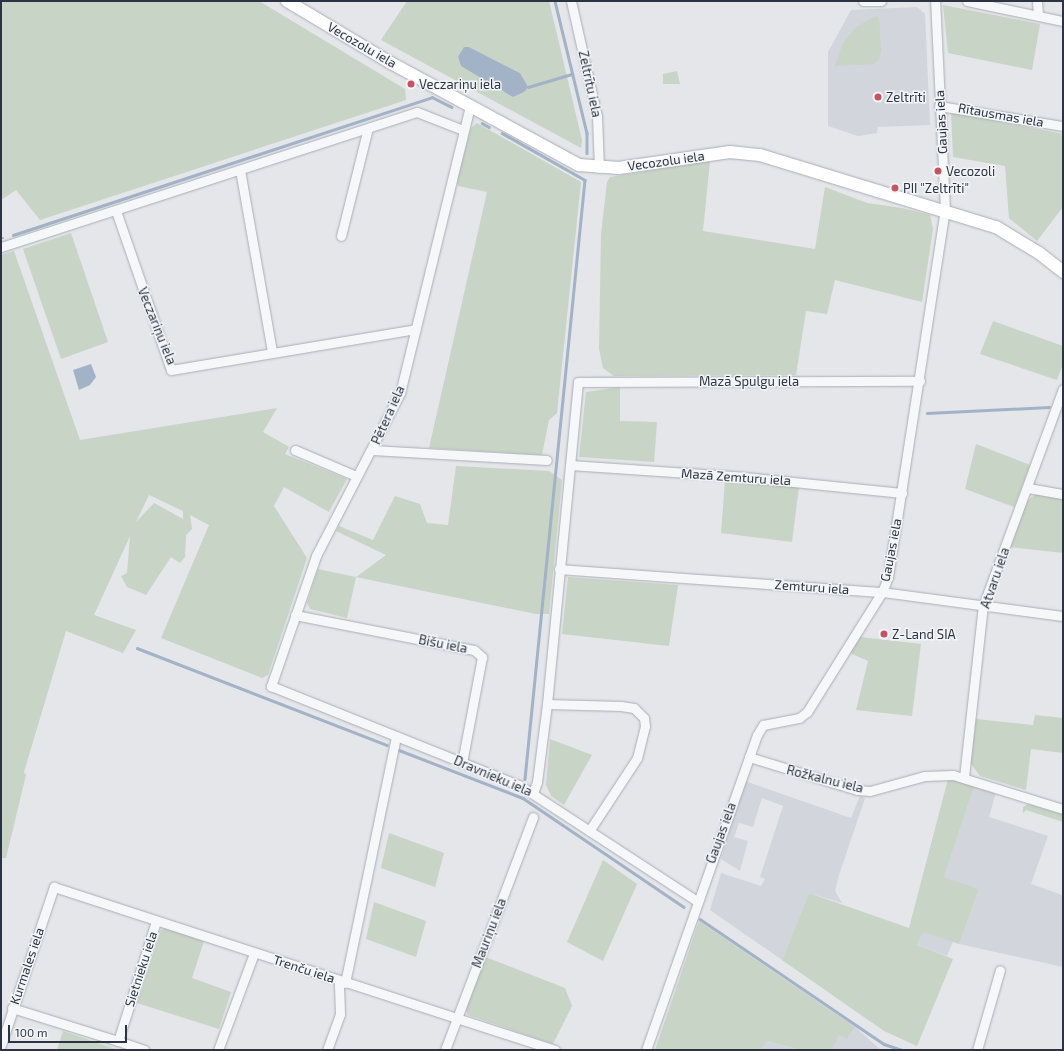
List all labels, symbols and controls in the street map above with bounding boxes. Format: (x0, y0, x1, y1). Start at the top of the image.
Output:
street label: Vecozolu iela (325, 19, 399, 71)
street label: Zeltrītu iela (575, 49, 605, 119)
place label: Veczariņu iela (419, 76, 501, 92)
marker: Veczariņu iela (406, 79, 416, 89)
place label: Zeltrīti (886, 89, 926, 105)
street label: Gaujas iela (932, 90, 950, 154)
marker: Zeltrīti (873, 92, 883, 102)
street label: Rītausmas iela (957, 100, 1045, 130)
street label: Vecozolu iela (627, 148, 705, 174)
place label: Vecozoli (946, 163, 995, 179)
marker: Vecozoli (933, 166, 943, 176)
place label: PII "Zeltrīti" (903, 180, 969, 196)
marker: PII "Zeltrīti" (890, 183, 900, 193)
street label: Veczariņu iela (134, 285, 180, 367)
street label: Mazā Spulgu iela (699, 373, 799, 389)
street label: Pētera iela (368, 383, 408, 447)
street label: Mazā Zemturu iela (681, 465, 791, 489)
street label: Gaujas iela (877, 517, 905, 583)
street label: Atvaru iela (977, 545, 1013, 611)
street label: Zemturu iela (774, 577, 850, 597)
place label: Z-Land SIA (892, 626, 956, 642)
marker: Z-Land SIA (879, 629, 889, 639)
street label: Bišu iela (417, 632, 469, 656)
street label: Dravnieku iela (451, 752, 535, 800)
street label: Rožkalnu iela (785, 762, 865, 796)
street label: Gaujas iela (703, 800, 739, 866)
street label: Mauriņu iela (469, 896, 509, 970)
street label: Kurmales iela (7, 925, 47, 1007)
street label: Sietnieku iela (121, 929, 161, 1009)
street label: Trenču iela (271, 952, 337, 986)
scale bar (10, 1017, 129, 1043)
text: 100 m (15, 1025, 47, 1039)

